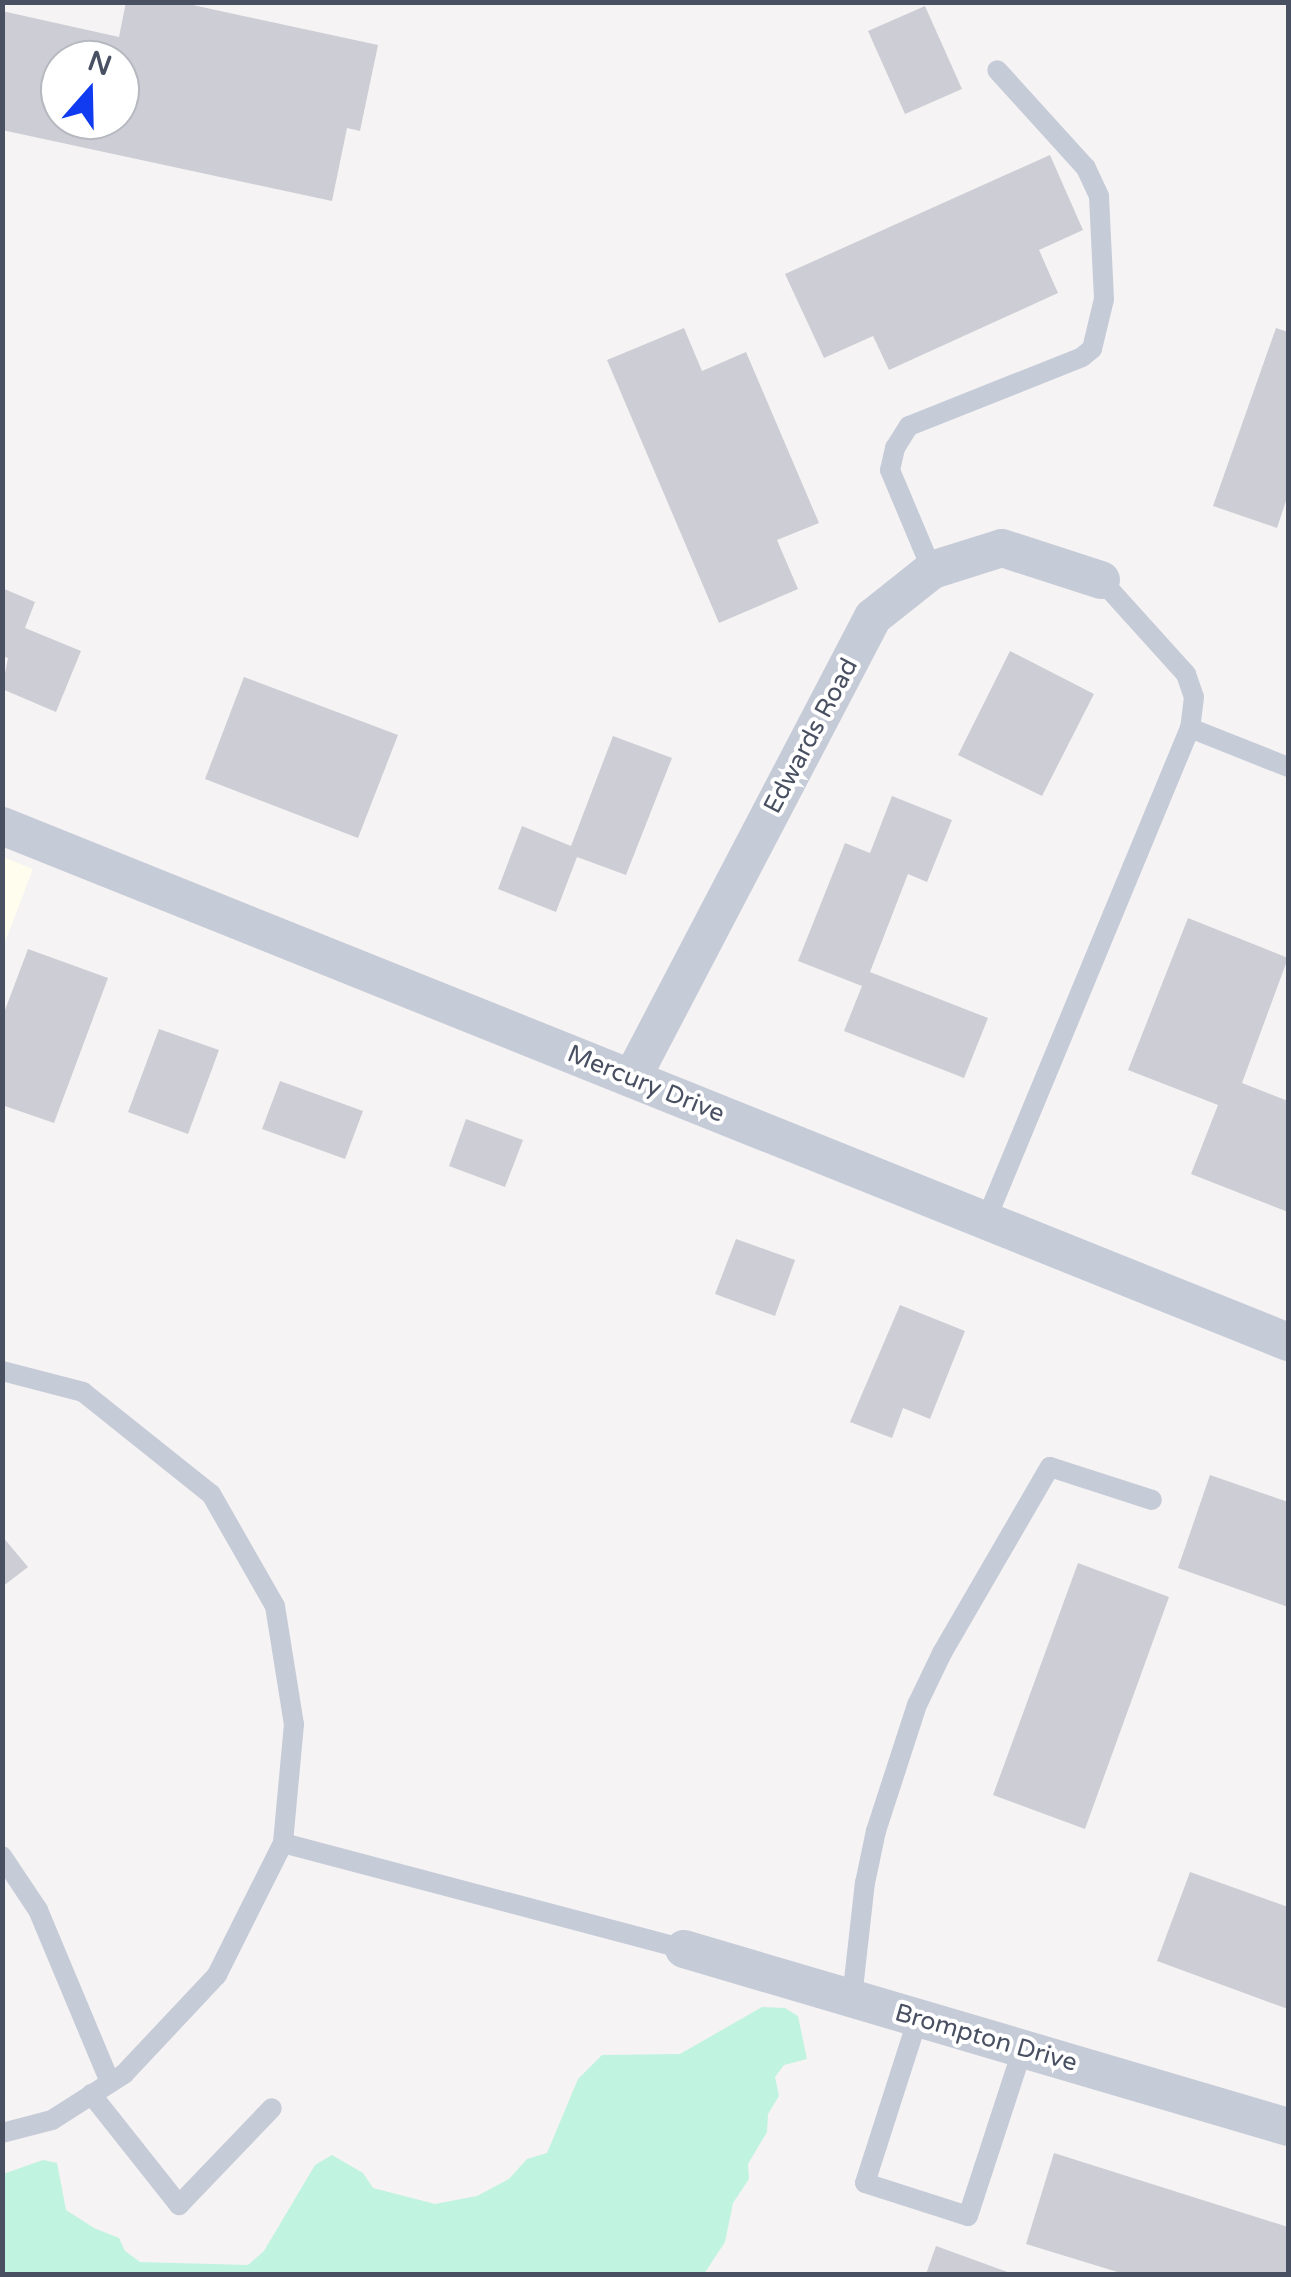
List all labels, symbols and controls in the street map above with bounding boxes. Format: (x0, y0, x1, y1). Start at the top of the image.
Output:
north arrow (40, 40, 140, 140)
text: N (83, 44, 116, 84)
street label: Edwards Road (758, 653, 864, 819)
street label: Mercury Drive (563, 1039, 729, 1129)
street label: Brompton Drive (891, 1998, 1081, 2078)

